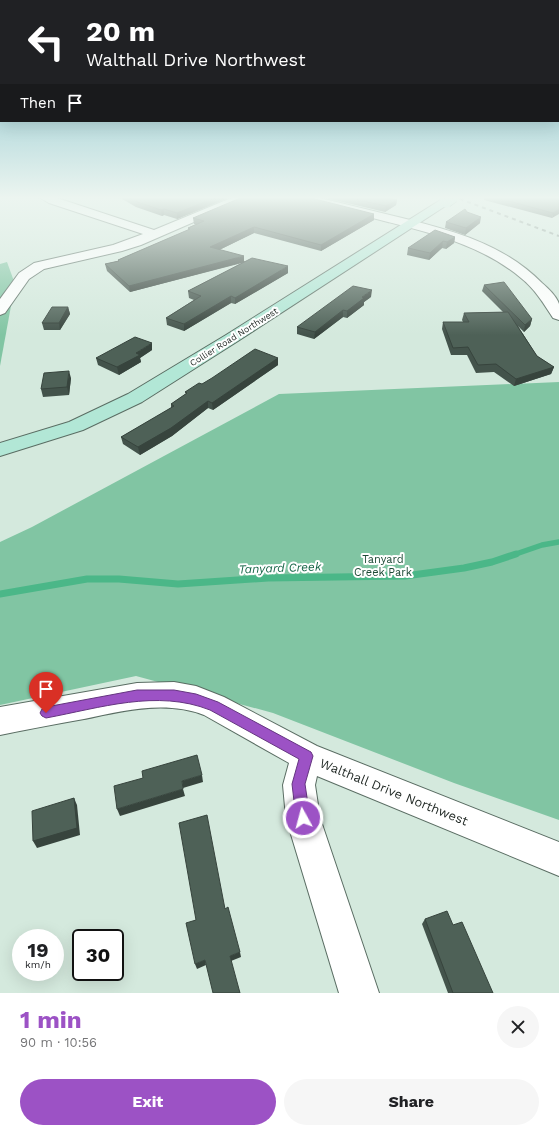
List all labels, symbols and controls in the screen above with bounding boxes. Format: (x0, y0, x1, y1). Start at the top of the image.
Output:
text: 20 m (86, 15, 155, 48)
icon: left (20, 16, 72, 68)
text: Walthall Drive Northwest (86, 49, 306, 70)
icon: arrive (64, 92, 86, 114)
text: Then (20, 94, 56, 112)
street label: Collier Road Northwest (188, 306, 280, 368)
park label: Tanyard Creek Park (354, 553, 412, 579)
water label: Tanyard Creek (238, 560, 322, 576)
pin (29, 672, 63, 713)
icon: arrive (35, 678, 57, 700)
street label: Walthall Drive Northwest (318, 755, 471, 829)
position arrow (282, 797, 324, 839)
speed limit sign: 30 (72, 929, 124, 981)
text: 19 (28, 938, 48, 962)
text: km/h (25, 959, 51, 970)
text: 1 min (20, 1006, 82, 1034)
button: close (497, 1006, 539, 1048)
text: 90 m · 10:56 (20, 1035, 97, 1050)
button: Exit (20, 1079, 276, 1125)
button: Share (284, 1079, 539, 1125)

